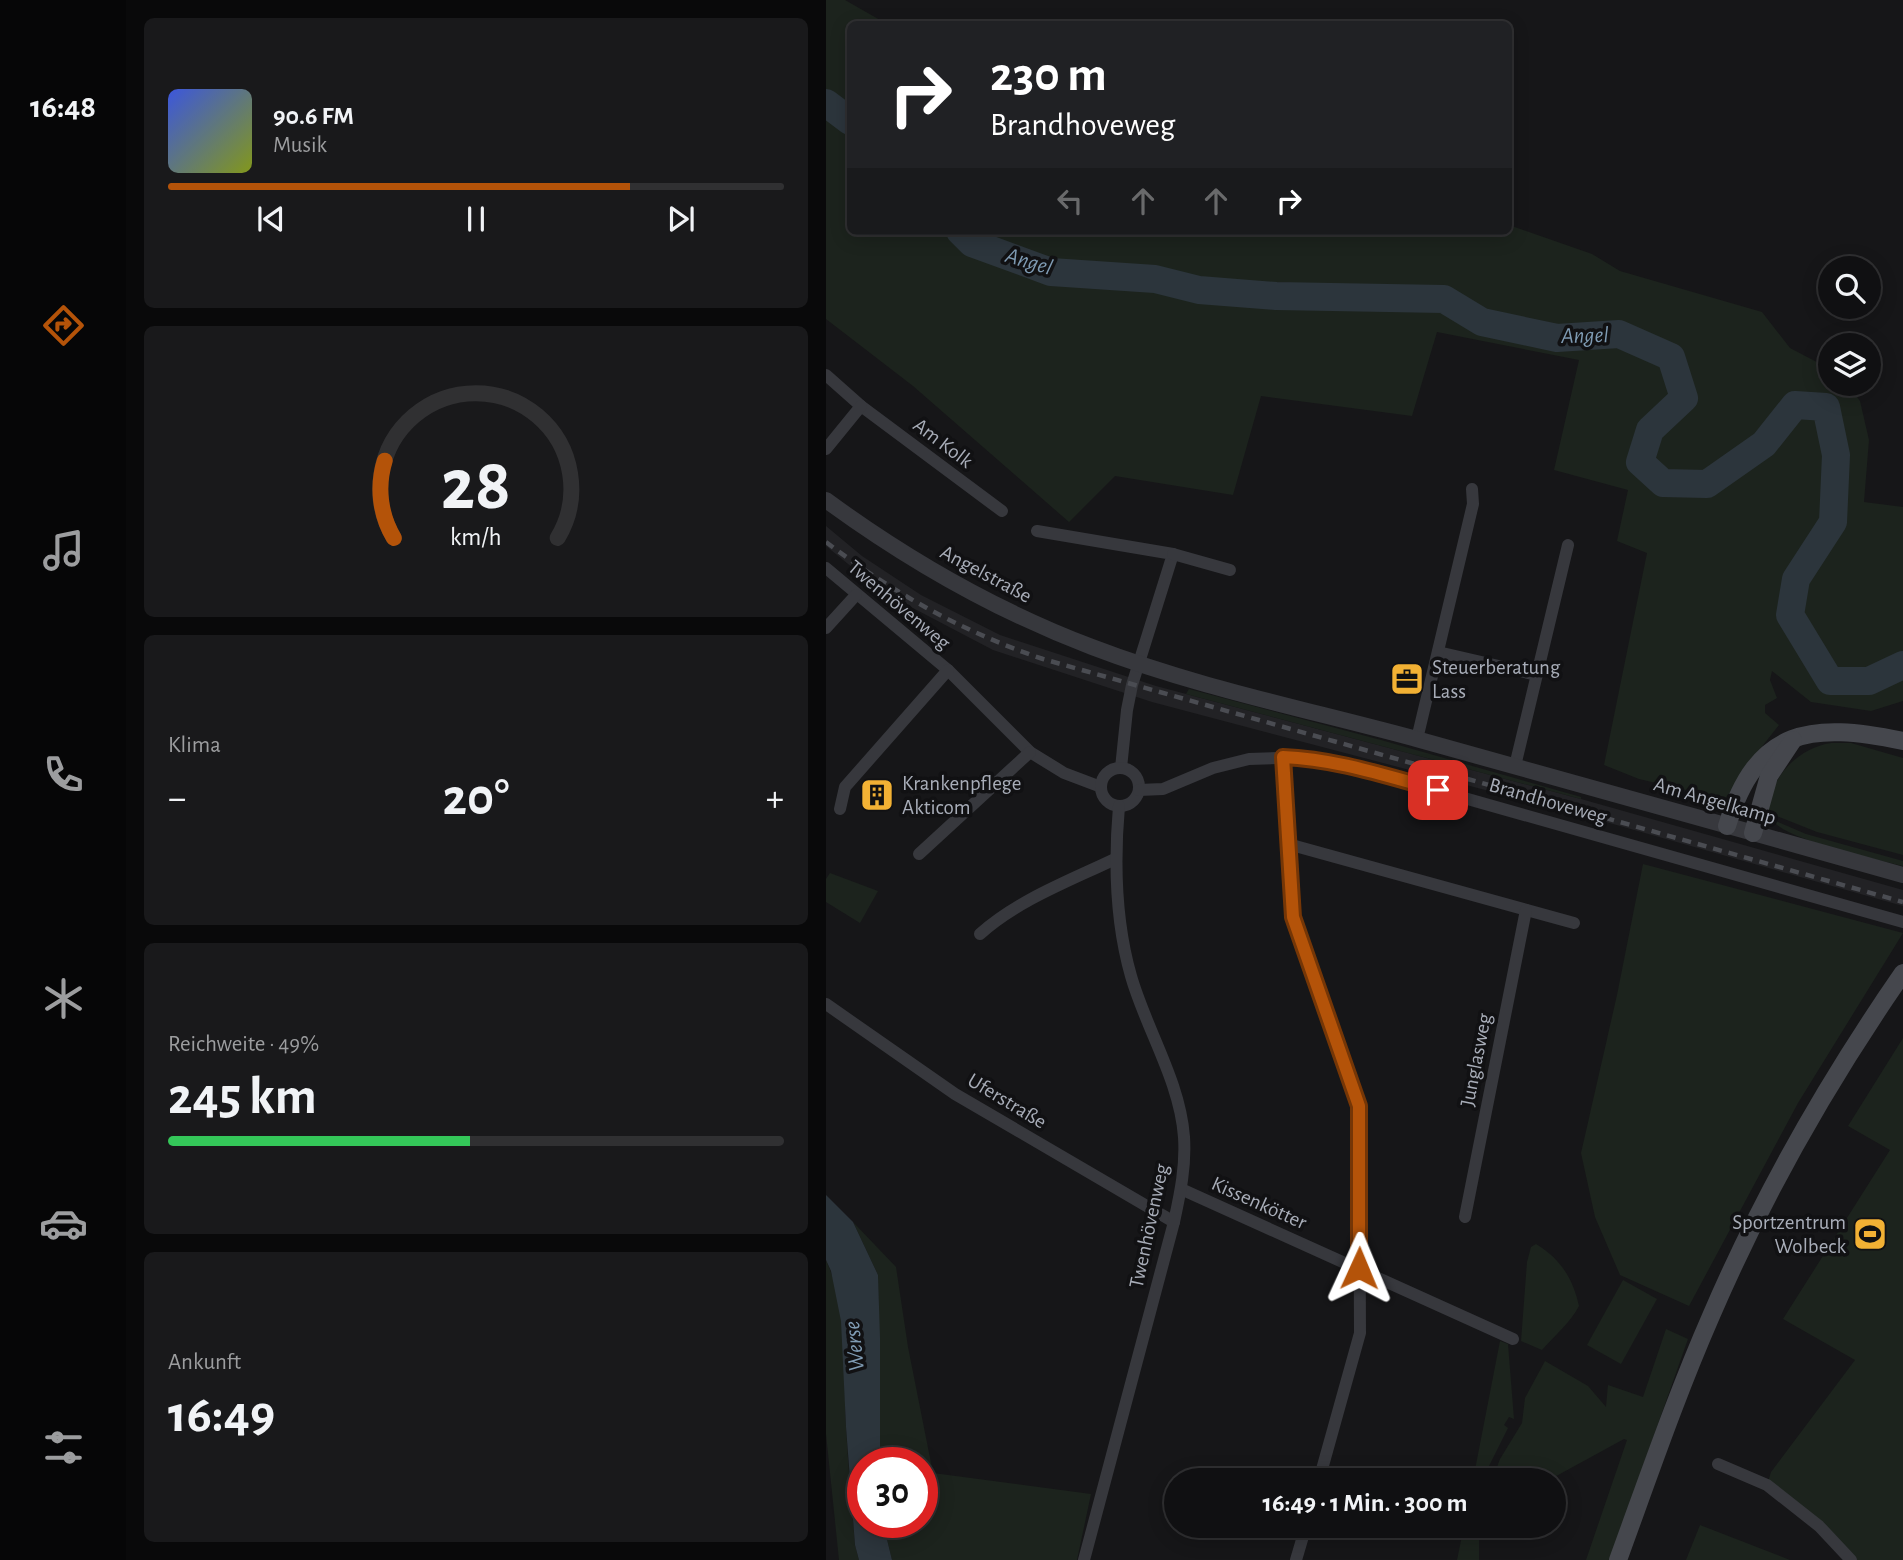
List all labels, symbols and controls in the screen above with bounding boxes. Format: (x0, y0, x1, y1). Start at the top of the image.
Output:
icon: right (875, 49, 966, 140)
text: 230 m (990, 51, 1107, 100)
text: 16:48 (30, 91, 96, 123)
text: 90.6 FM (273, 103, 354, 129)
text: Brandhoveweg (990, 109, 1175, 141)
text: Musik (273, 134, 327, 157)
icon: left (1051, 182, 1089, 220)
icon: ahead (1124, 182, 1162, 220)
icon: ahead (1197, 182, 1235, 220)
icon: right (1270, 182, 1308, 220)
icon: previous (252, 200, 290, 238)
icon: pause (457, 200, 495, 238)
icon: next (662, 200, 700, 238)
water label: Angel (1002, 244, 1056, 280)
map controls (1818, 256, 1881, 396)
button: search (1818, 256, 1881, 319)
icon: directions (39, 301, 88, 350)
water label: Angel (1560, 324, 1609, 348)
button: layers (1818, 333, 1881, 396)
street label: Am Kolk (909, 414, 977, 472)
text: 28 (441, 450, 511, 523)
text: km/h (450, 524, 502, 549)
icon: music (39, 526, 88, 575)
street label: Angelstraße (937, 541, 1035, 607)
street label: Twenhövenweg (844, 556, 955, 654)
place label: Steuerberatung Lass (1432, 657, 1561, 702)
office icon: Steuerberatung Lass (1388, 660, 1426, 698)
text: Klima (168, 734, 221, 757)
icon: phone (39, 750, 88, 799)
pin (1408, 760, 1468, 820)
icon: arrive (1419, 771, 1457, 809)
text: 20° (443, 772, 509, 824)
place label: Krankenpflege Akticom (902, 773, 1022, 818)
street label: Brandhoveweg (1487, 774, 1610, 828)
street label: Am Angelkamp (1651, 774, 1779, 828)
building icon: Krankenpflege Akticom (858, 776, 896, 814)
text: − (168, 780, 186, 818)
text: + (766, 780, 784, 818)
icon: climate (39, 974, 88, 1023)
street label: Junglasweg (1457, 1011, 1495, 1108)
text: Reichweite · 49% (168, 1033, 319, 1056)
street label: Uferstraße (964, 1069, 1050, 1133)
text: 245 km (168, 1071, 317, 1123)
street label: Twenhövenweg (1126, 1161, 1173, 1290)
street label: Kissenkötter (1208, 1173, 1310, 1233)
icon: car (39, 1199, 88, 1248)
place label: Sportzentrum Wolbeck (1732, 1212, 1846, 1257)
sports icon: Sportzentrum Wolbeck (1851, 1215, 1889, 1253)
position arrow (1322, 1231, 1396, 1305)
water label: Werse (841, 1319, 869, 1372)
text: Ankunft (168, 1351, 241, 1374)
text: 16:49 (168, 1389, 275, 1441)
icon: filters (39, 1423, 88, 1472)
speed limit sign: 30 (847, 1447, 938, 1538)
text: 16:49 · 1 Min. · 300 m (1263, 1490, 1467, 1516)

